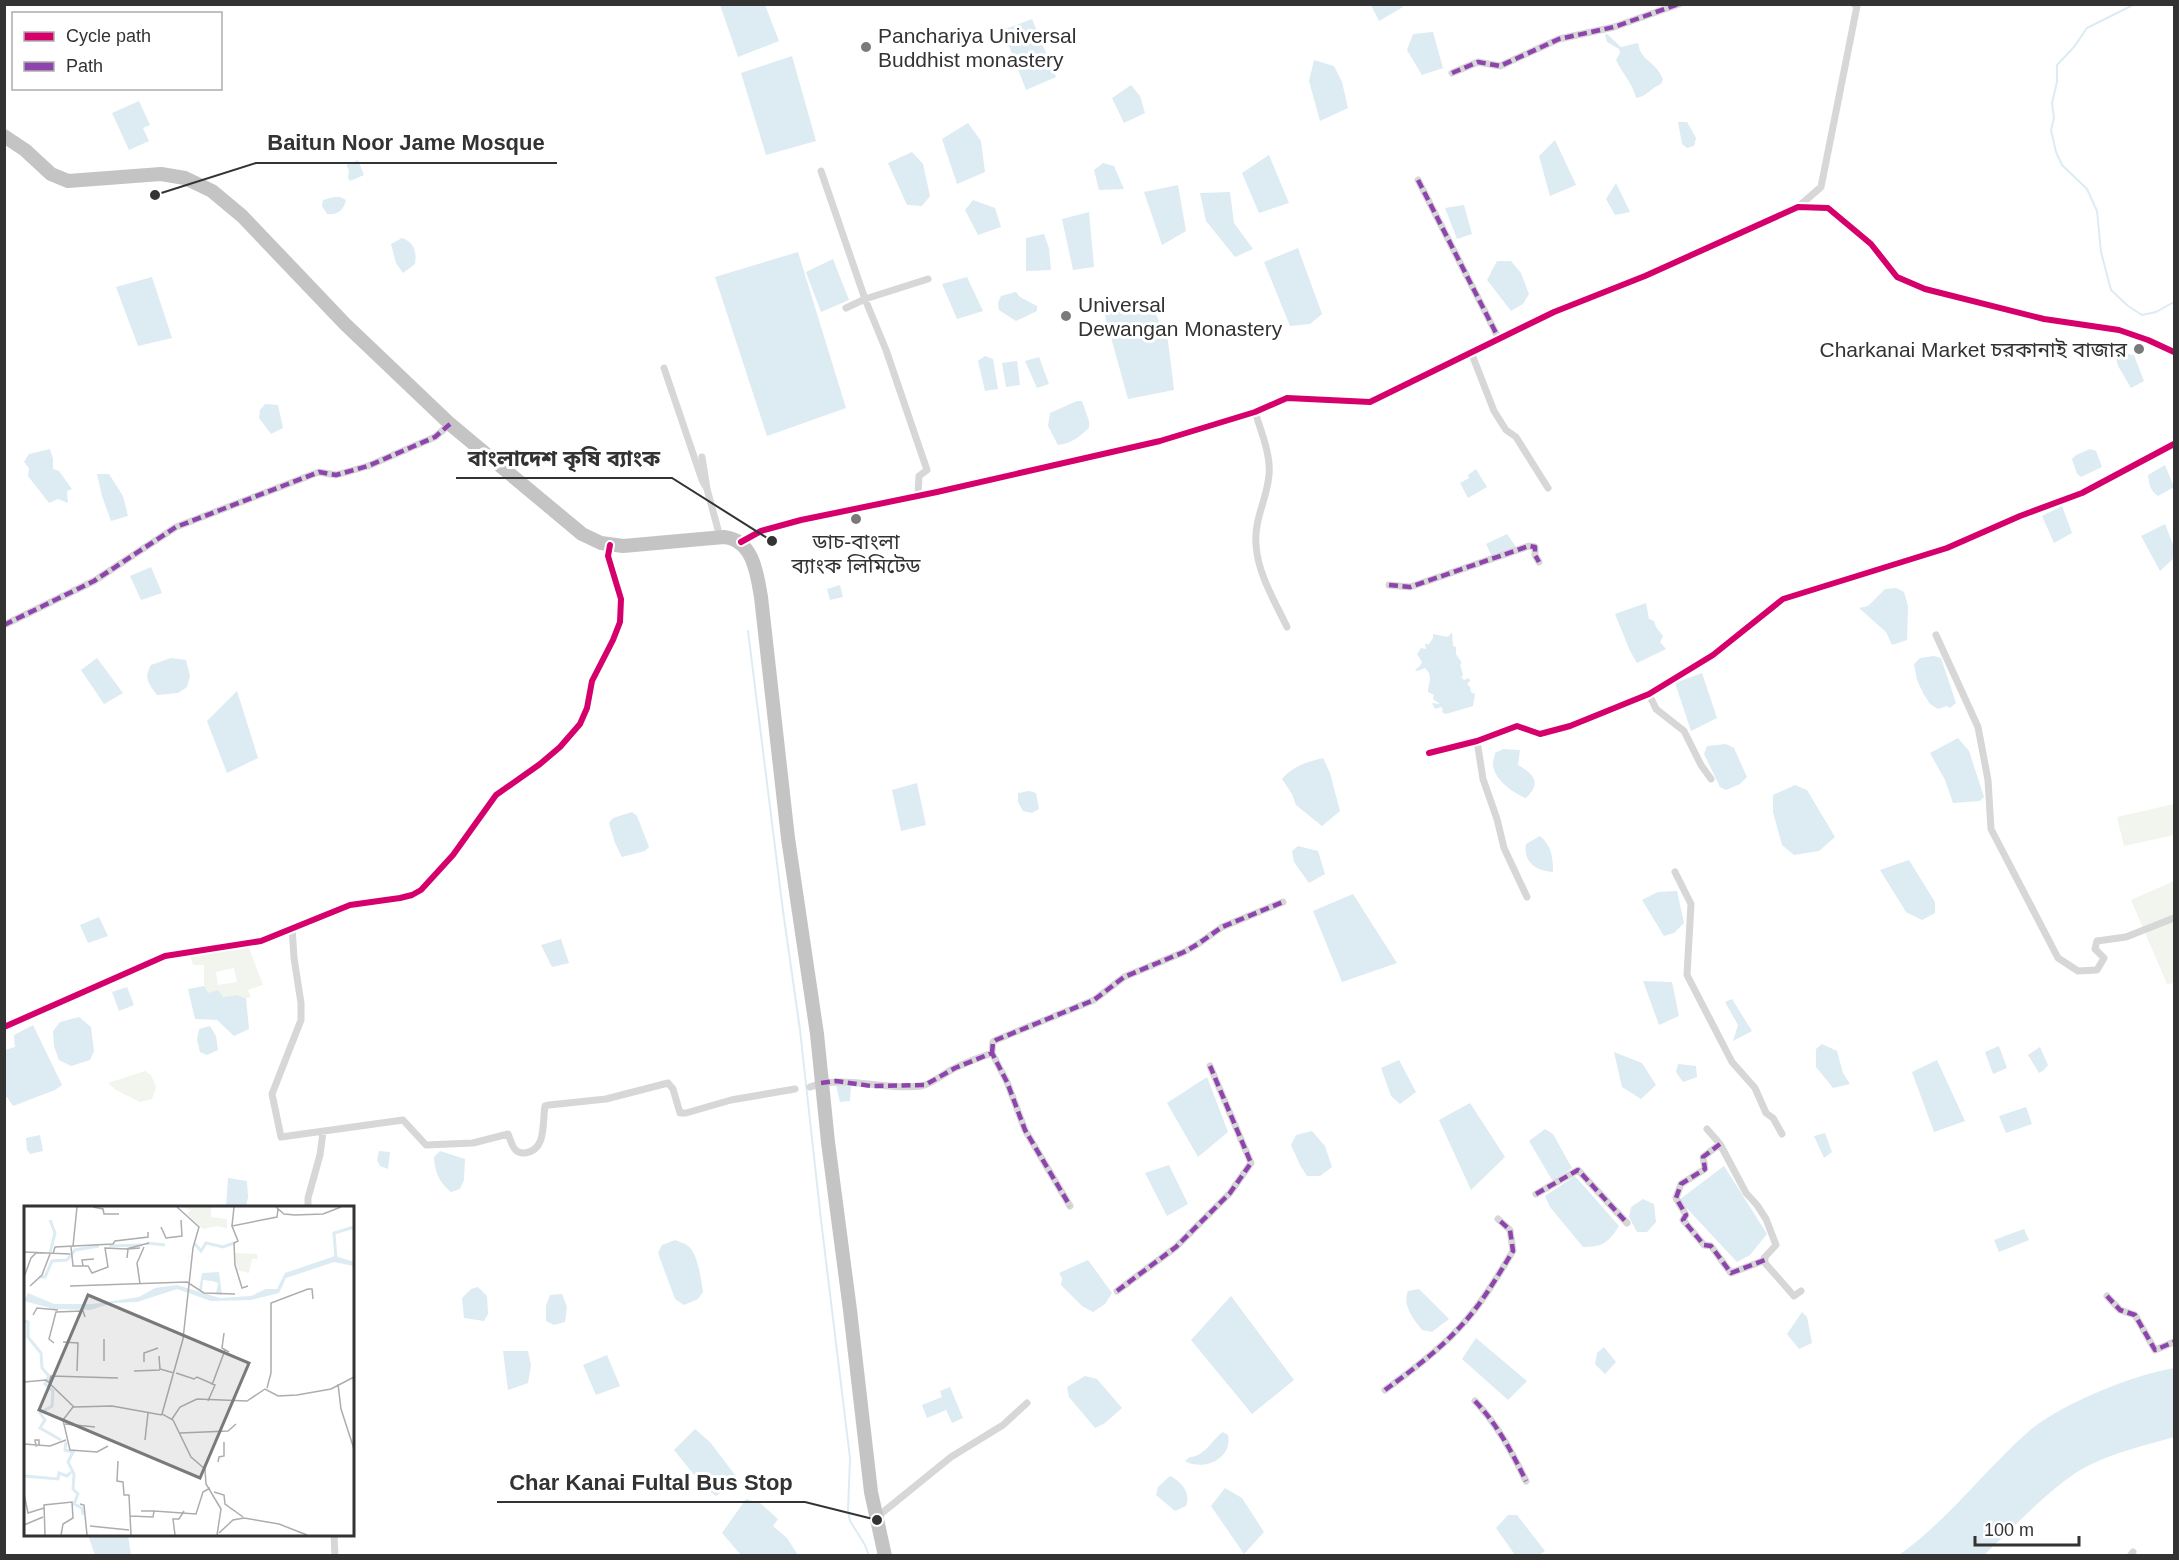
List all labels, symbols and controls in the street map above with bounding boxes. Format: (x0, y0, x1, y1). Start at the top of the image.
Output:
legend (12, 12, 222, 90)
place label: Panchariya Universal Buddhist monastery (878, 24, 1076, 71)
text: Cycle path (66, 26, 151, 46)
marker: Panchariya Universal Buddhist monastery (859, 40, 873, 54)
text: Path (66, 56, 103, 76)
callout: Baitun Noor Jame Mosque (256, 123, 557, 163)
text: Baitun Noor Jame Mosque (267, 130, 545, 155)
place label: Universal Dewangan Monastery (1078, 293, 1283, 340)
marker: Universal Dewangan Monastery (1059, 309, 1073, 323)
place label: Charkanai Market চরকানাই বাজার (1820, 338, 2127, 361)
marker: Charkanai Market চরকানাই বাজার (2132, 342, 2146, 356)
callout: বাংলাদেশ কৃষি ব্যাংক (456, 438, 672, 478)
text: বাংলাদেশ কৃষি ব্যাংক (467, 446, 661, 473)
marker: ডাচ-বাংলা ব্যাংক লিমিটেড (849, 512, 863, 526)
place label: ডাচ-বাংলা ব্যাংক লিমিটেড (790, 530, 922, 577)
inset map (24, 1206, 354, 1536)
callout: Char Kanai Fultal Bus Stop (497, 1462, 805, 1502)
text: Char Kanai Fultal Bus Stop (509, 1470, 793, 1495)
scale bar (1975, 1509, 2078, 1547)
text: 100 m (1984, 1520, 2034, 1540)

